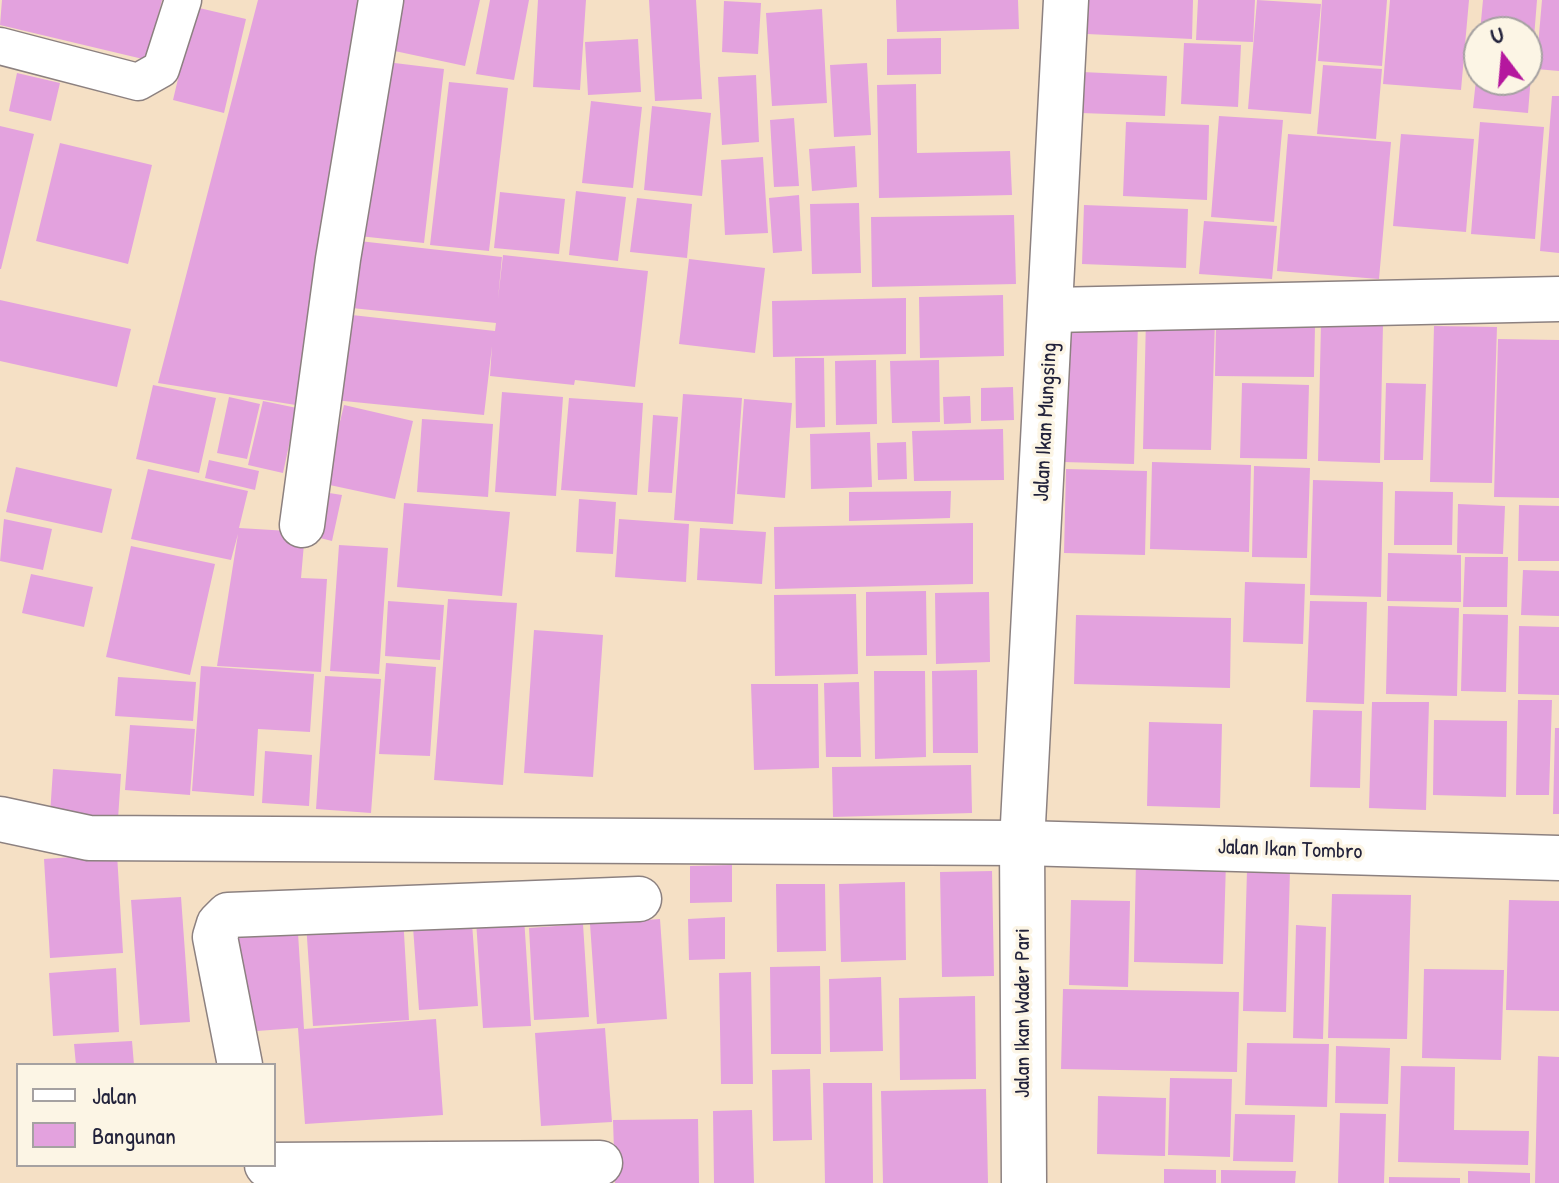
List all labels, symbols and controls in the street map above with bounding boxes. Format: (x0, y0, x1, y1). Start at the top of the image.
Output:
north arrow (1463, 16, 1543, 96)
text: U (1487, 19, 1507, 51)
street label: Jalan Ikan Mungsing (1029, 342, 1063, 502)
street label: Jalan Ikan Tombro (1217, 834, 1363, 866)
street label: Jalan Ikan Wader Pari (1010, 928, 1036, 1098)
legend (16, 1063, 276, 1167)
text: Jalan (92, 1079, 137, 1111)
text: Bangunan (92, 1119, 176, 1151)

